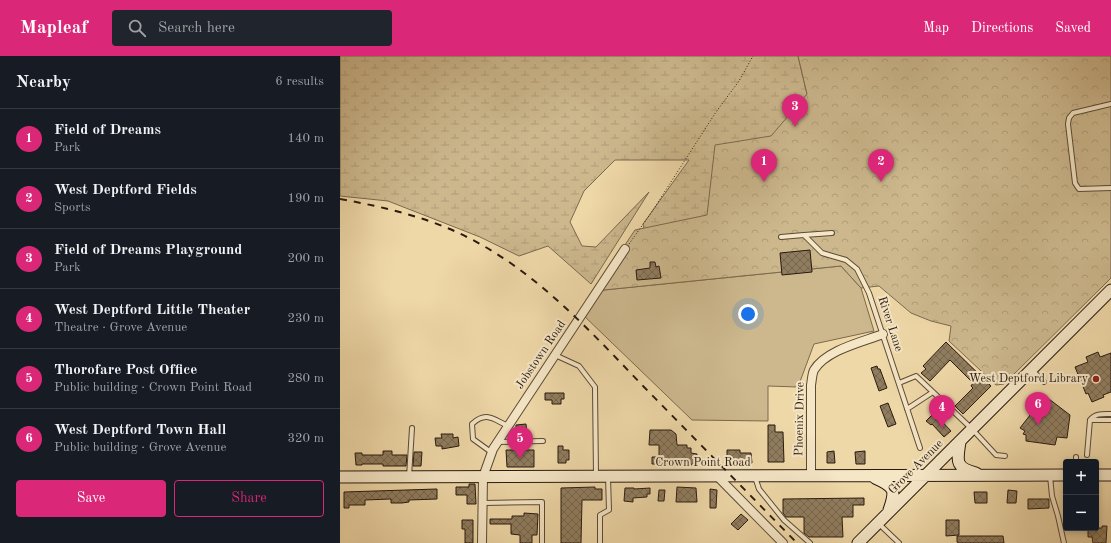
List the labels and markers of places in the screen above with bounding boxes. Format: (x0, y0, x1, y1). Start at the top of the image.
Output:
pin: 3 (782, 94, 808, 127)
pin: 1 (751, 149, 777, 182)
pin: 2 (868, 149, 894, 182)
place label: West Deptford Library (969, 373, 1089, 385)
marker: West Deptford Library (1091, 374, 1101, 384)
pin: 6 (1025, 392, 1051, 425)
pin: 4 (929, 395, 955, 428)
pin: 5 (507, 426, 533, 459)

